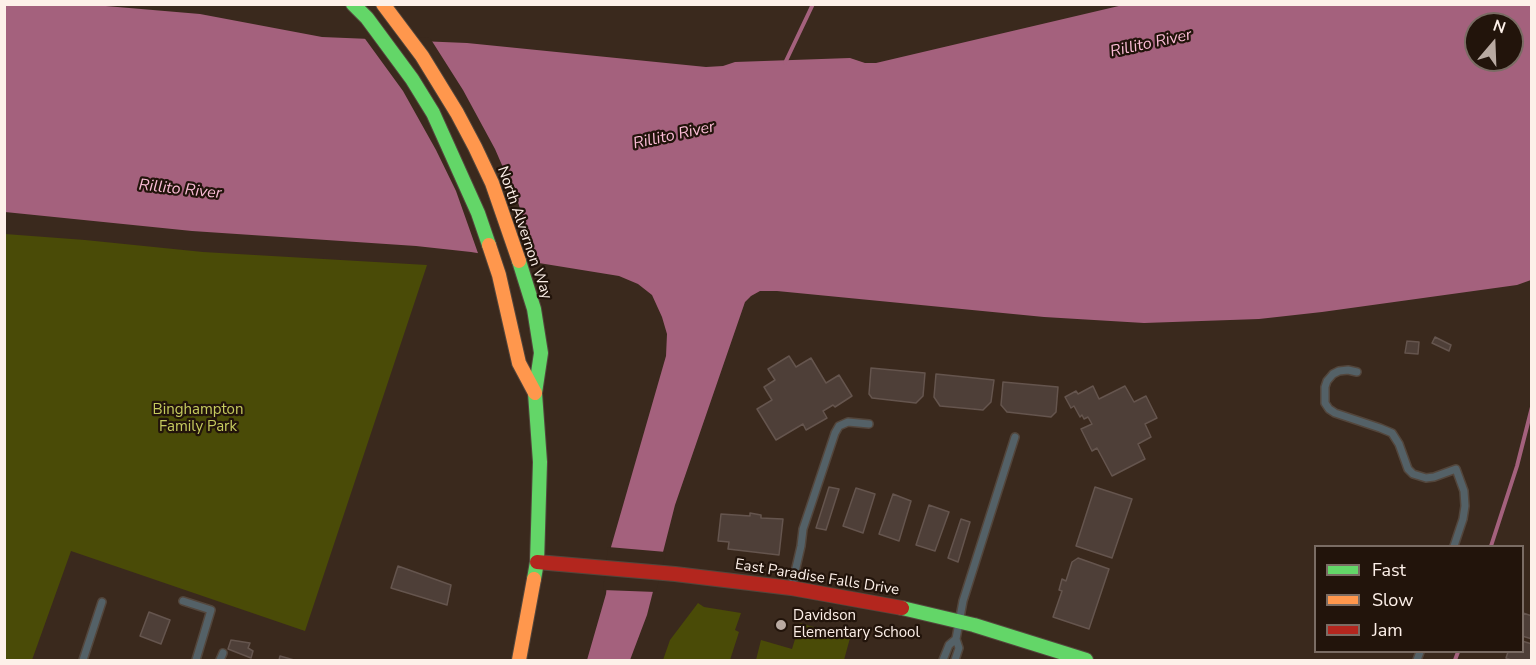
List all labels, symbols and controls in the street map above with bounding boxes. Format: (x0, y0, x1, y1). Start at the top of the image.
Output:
north arrow (1464, 12, 1524, 72)
text: N (1490, 15, 1508, 39)
water label: Rillito River (1108, 26, 1194, 62)
water label: Rillito River (631, 118, 717, 154)
street label: North Alvernon Way (493, 164, 555, 302)
water label: Rillito River (138, 176, 222, 204)
park label: Binghampton Family Park (153, 401, 243, 436)
legend (1314, 545, 1524, 653)
street label: East Paradise Falls Drive (734, 556, 900, 600)
text: Fast (1372, 558, 1406, 582)
text: Slow (1372, 588, 1413, 612)
place label: Davidson Elementary School (793, 607, 920, 642)
marker: Davidson Elementary School (774, 618, 788, 632)
text: Jam (1372, 618, 1403, 642)

